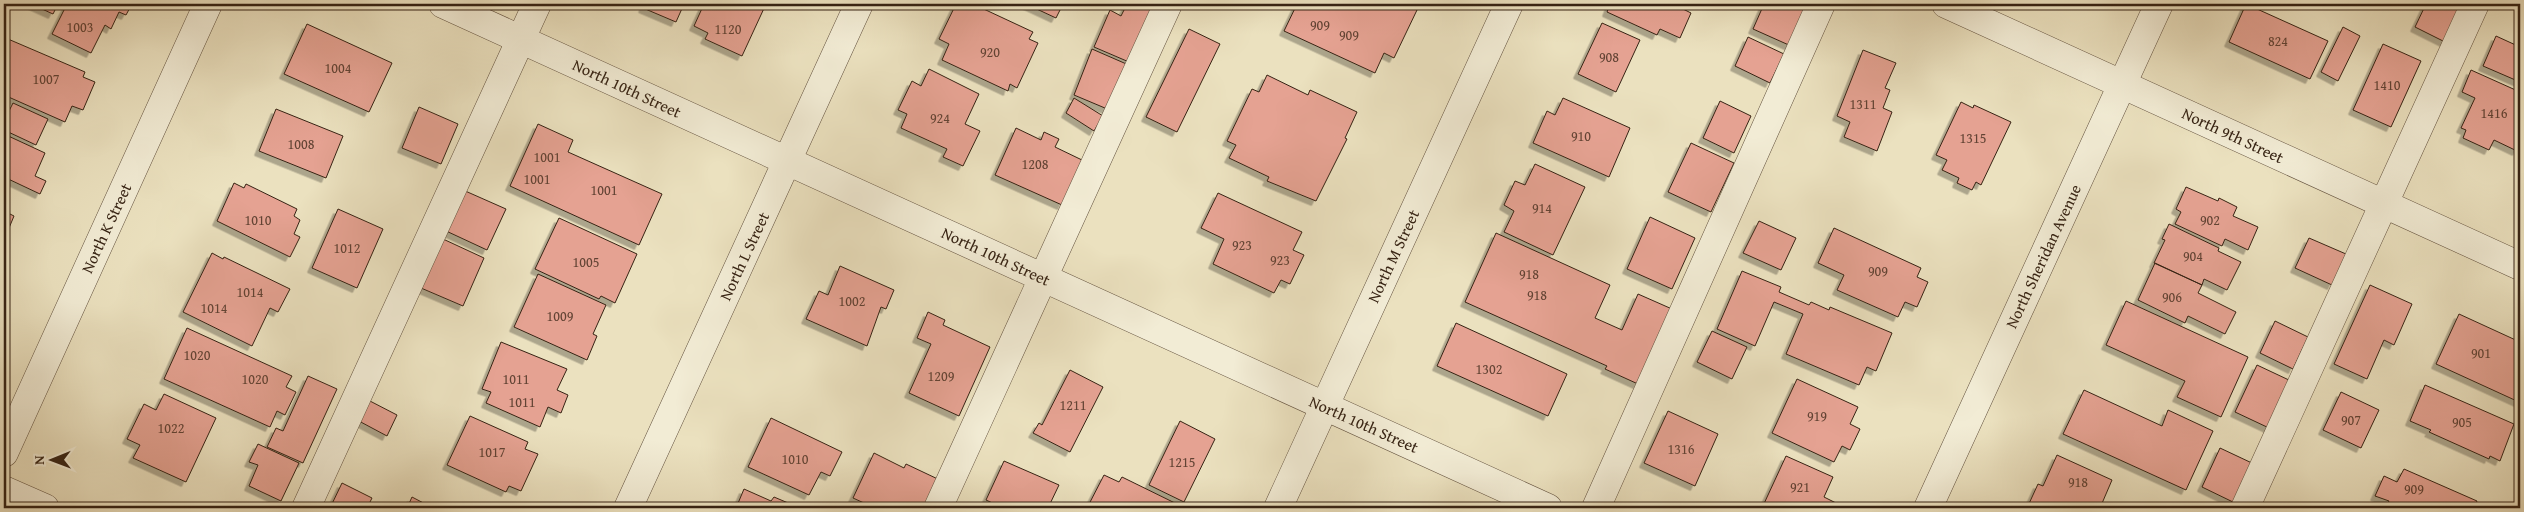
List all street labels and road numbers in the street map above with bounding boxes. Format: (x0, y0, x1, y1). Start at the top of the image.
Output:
street label: North 10th Street (569, 52, 686, 124)
street label: North 9th Street (2178, 101, 2288, 169)
street label: North K Street (75, 179, 137, 277)
street label: North Sheridan Avenue (1999, 180, 2087, 332)
street label: North M Street (1361, 205, 1425, 307)
street label: North L Street (713, 207, 775, 304)
street label: North 10th Street (938, 220, 1055, 292)
street label: North 10th Street (1305, 389, 1423, 459)

